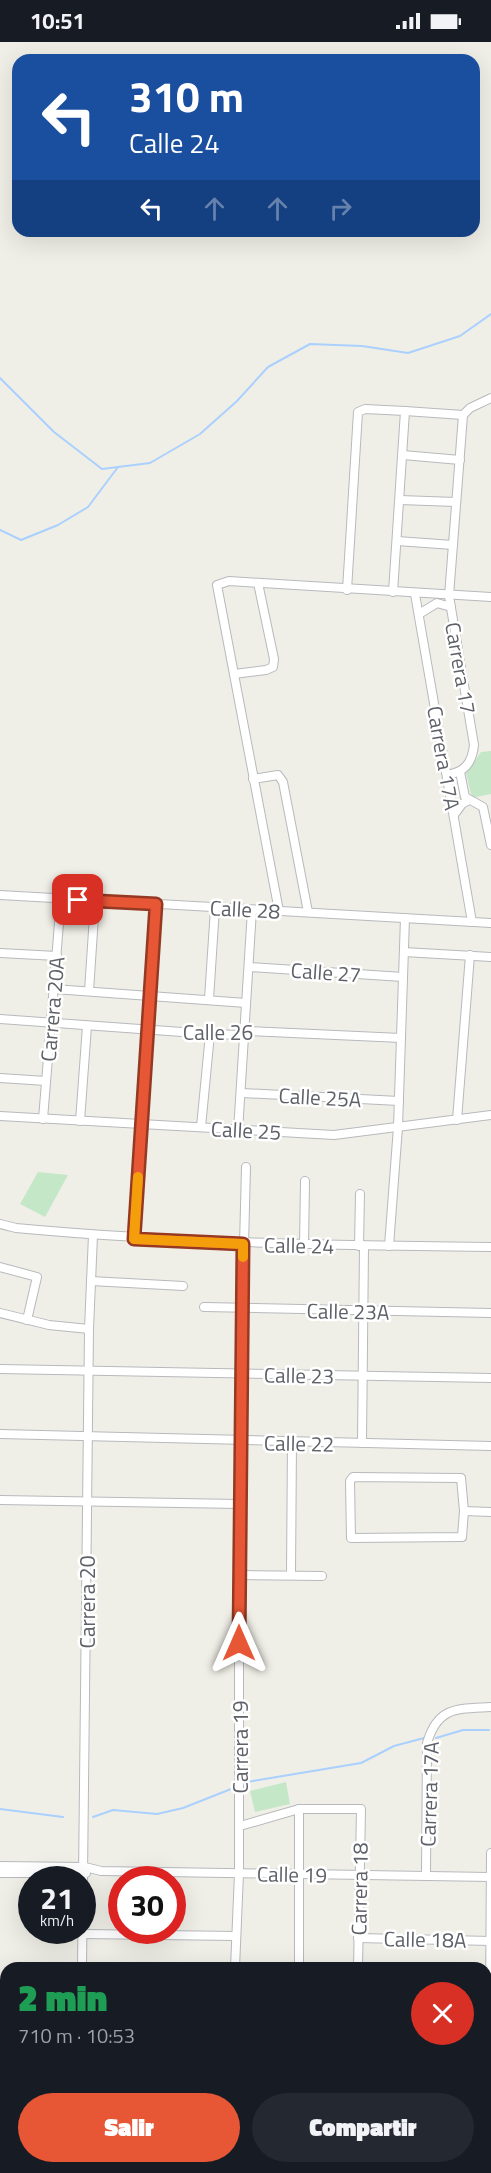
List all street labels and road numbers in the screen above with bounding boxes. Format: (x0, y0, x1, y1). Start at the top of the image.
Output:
street label: Carrera 17 (437, 620, 485, 716)
street label: Carrera 17A (419, 703, 469, 813)
street label: Calle 28 (209, 891, 281, 927)
street label: Calle 27 (290, 954, 362, 990)
street label: Carrera 20A (31, 955, 73, 1063)
street label: Calle 26 (183, 1016, 253, 1048)
street label: Calle 25A (278, 1079, 363, 1115)
street label: Calle 25 (210, 1112, 282, 1148)
street label: Calle 24 (264, 1228, 334, 1262)
street label: Calle 23A (306, 1294, 390, 1328)
street label: Calle 23 (264, 1358, 334, 1392)
street label: Calle 22 (264, 1426, 334, 1460)
street label: Carrera 20 (71, 1556, 103, 1648)
street label: Carrera 19 (224, 1701, 256, 1793)
street label: Carrera 17A (411, 1740, 447, 1847)
street label: Carrera 18 (342, 1842, 376, 1936)
street label: Calle 19 (257, 1857, 327, 1891)
street label: Calle 18A (383, 1922, 467, 1956)

